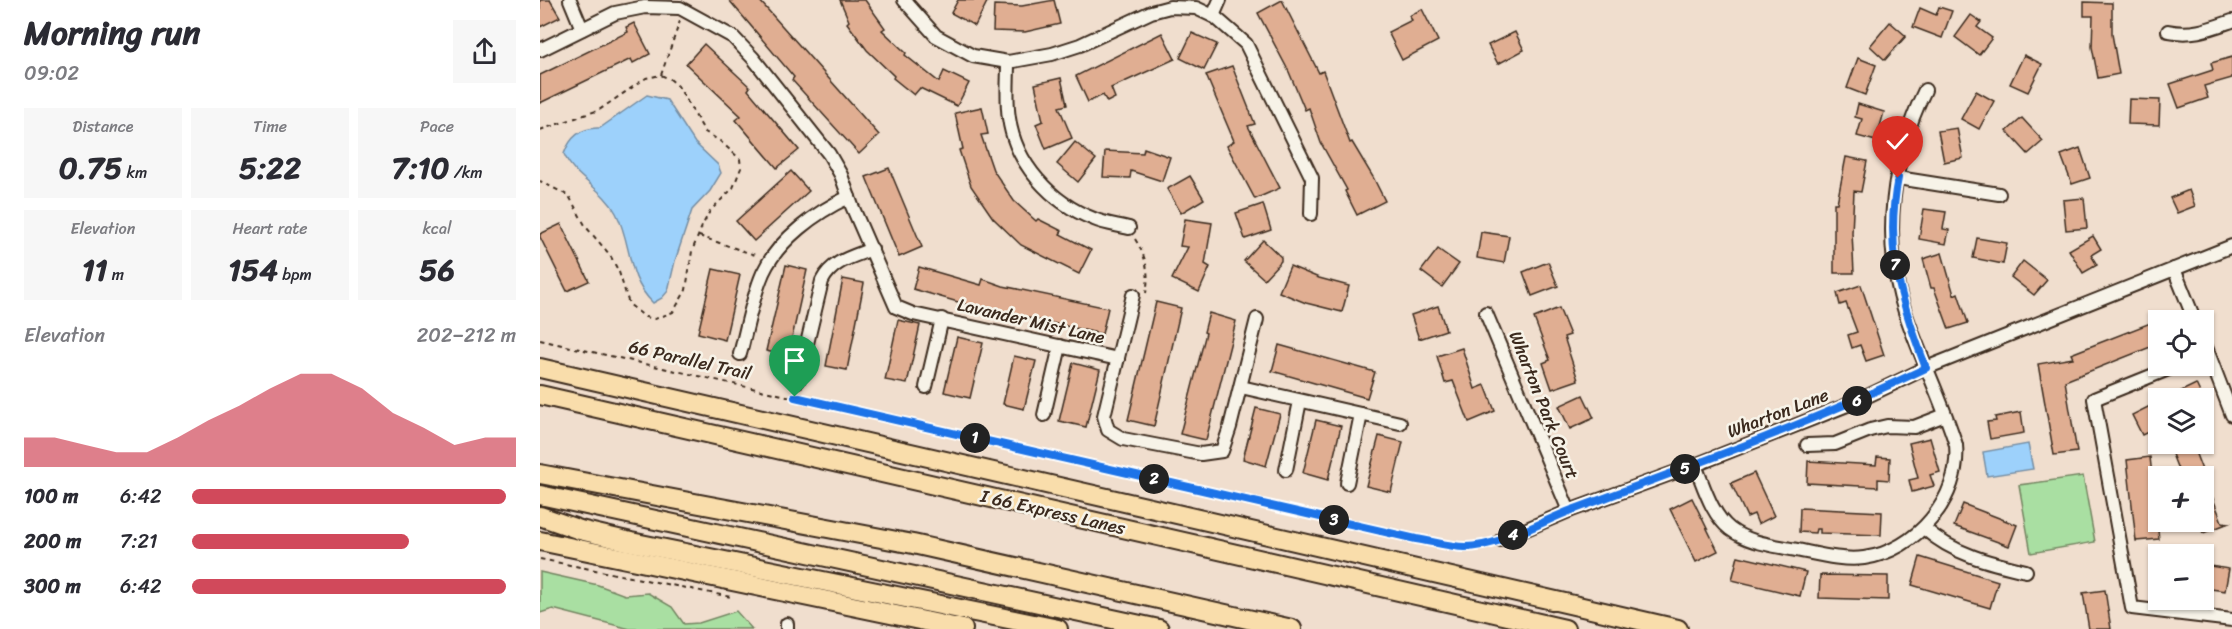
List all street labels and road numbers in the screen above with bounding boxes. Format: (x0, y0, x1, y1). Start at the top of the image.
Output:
street label: Lavander Mist Lane (954, 289, 1108, 354)
street label: Wharton Park Court (1500, 326, 1588, 484)
street label: 66 Parallel Trail (625, 330, 755, 390)
street label: Wharton Lane (1722, 379, 1834, 447)
street label: I 66 Express Lanes (977, 480, 1129, 544)

